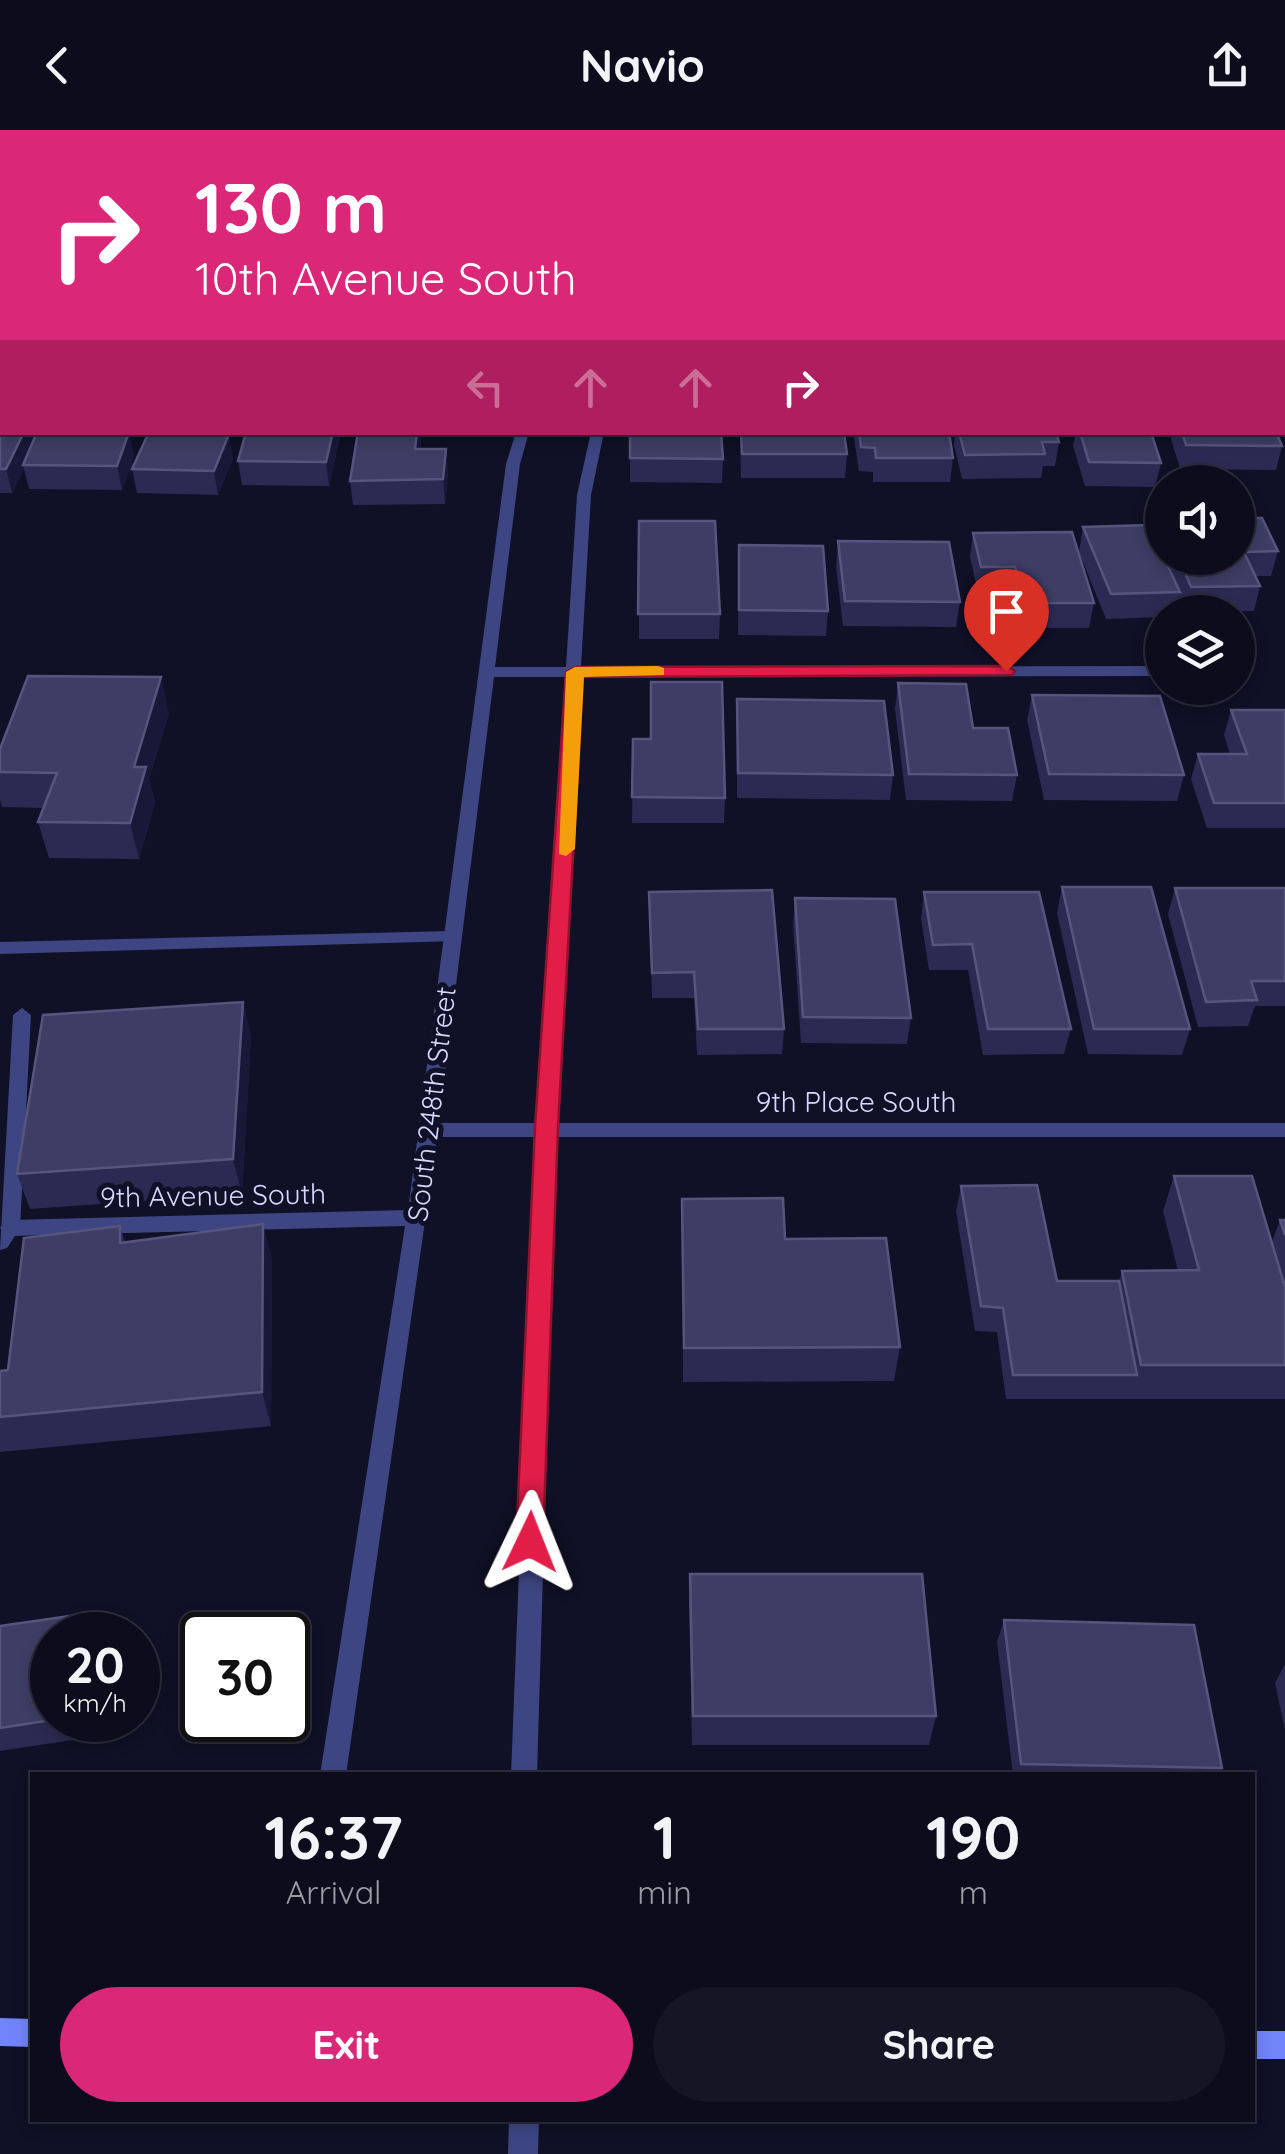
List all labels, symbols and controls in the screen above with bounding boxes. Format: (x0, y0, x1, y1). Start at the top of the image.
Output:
text: Navio (580, 37, 705, 93)
icon: back (30, 38, 85, 93)
icon: share (1200, 38, 1255, 93)
text: 130 m (195, 163, 387, 251)
icon: right (30, 170, 160, 300)
text: 10th Avenue South (195, 250, 577, 306)
icon: left (458, 360, 513, 415)
icon: ahead (563, 360, 618, 415)
icon: ahead (668, 360, 723, 415)
icon: right (773, 360, 828, 415)
map controls (1145, 465, 1255, 705)
button: sound (1145, 465, 1255, 575)
pin (964, 569, 1049, 672)
icon: arrive (979, 584, 1034, 639)
button: layers (1145, 595, 1255, 705)
street label: South 248th Street (399, 985, 463, 1223)
street label: 9th Place South (756, 1084, 956, 1119)
street label: 9th Avenue South (100, 1176, 326, 1214)
position arrow (478, 1490, 582, 1594)
speed limit sign: 30 (180, 1612, 310, 1742)
text: 20 (65, 1633, 125, 1696)
text: km/h (63, 1687, 127, 1718)
text: 16:37 (265, 1799, 403, 1874)
text: 1 (653, 1799, 676, 1874)
text: 190 (926, 1799, 1020, 1874)
text: Arrival (286, 1872, 381, 1912)
text: min (637, 1872, 692, 1912)
text: m (959, 1872, 988, 1912)
button: Exit (60, 1987, 633, 2102)
button: Share (653, 1987, 1225, 2102)

